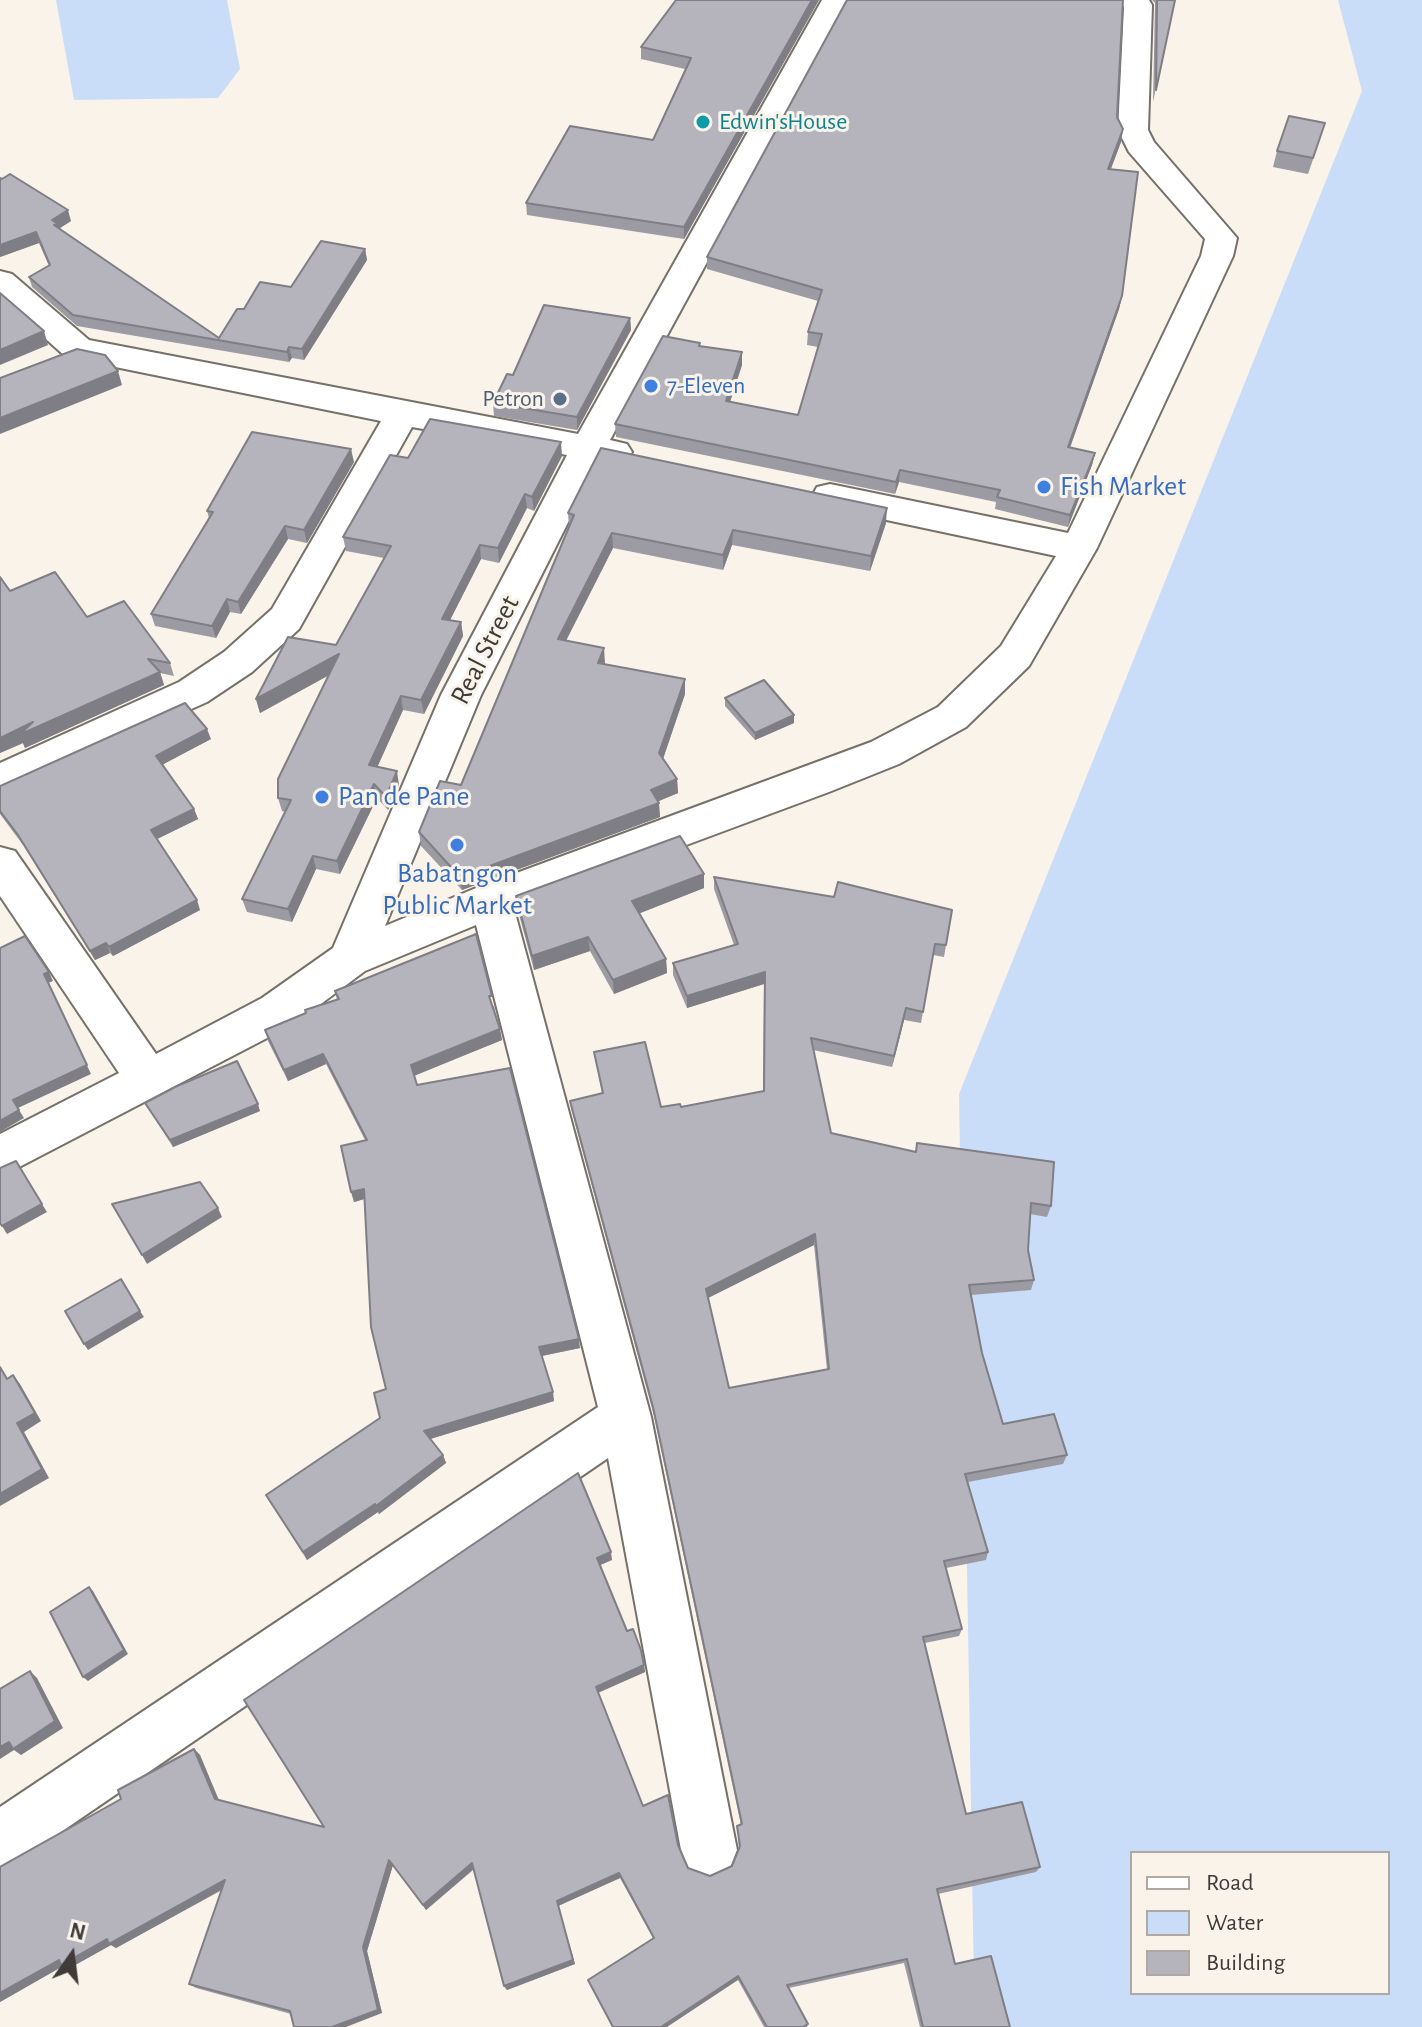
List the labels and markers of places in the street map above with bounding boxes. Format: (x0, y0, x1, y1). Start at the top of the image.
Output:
place label: Edwin'sHouse (719, 108, 847, 136)
marker: Edwin'sHouse (694, 113, 712, 131)
place label: 7-Eleven (667, 372, 745, 400)
marker: 7-Eleven (642, 377, 660, 395)
place label: Petron (482, 385, 544, 413)
marker: Petron (551, 390, 569, 408)
place label: Fish Market (1060, 470, 1186, 504)
marker: Fish Market (1035, 478, 1053, 496)
place label: Pan de Pane (338, 780, 469, 814)
marker: Pan de Pane (313, 788, 331, 806)
marker: Babatngon Public Market (448, 836, 466, 854)
place label: Babatngon Public Market (382, 857, 532, 923)

